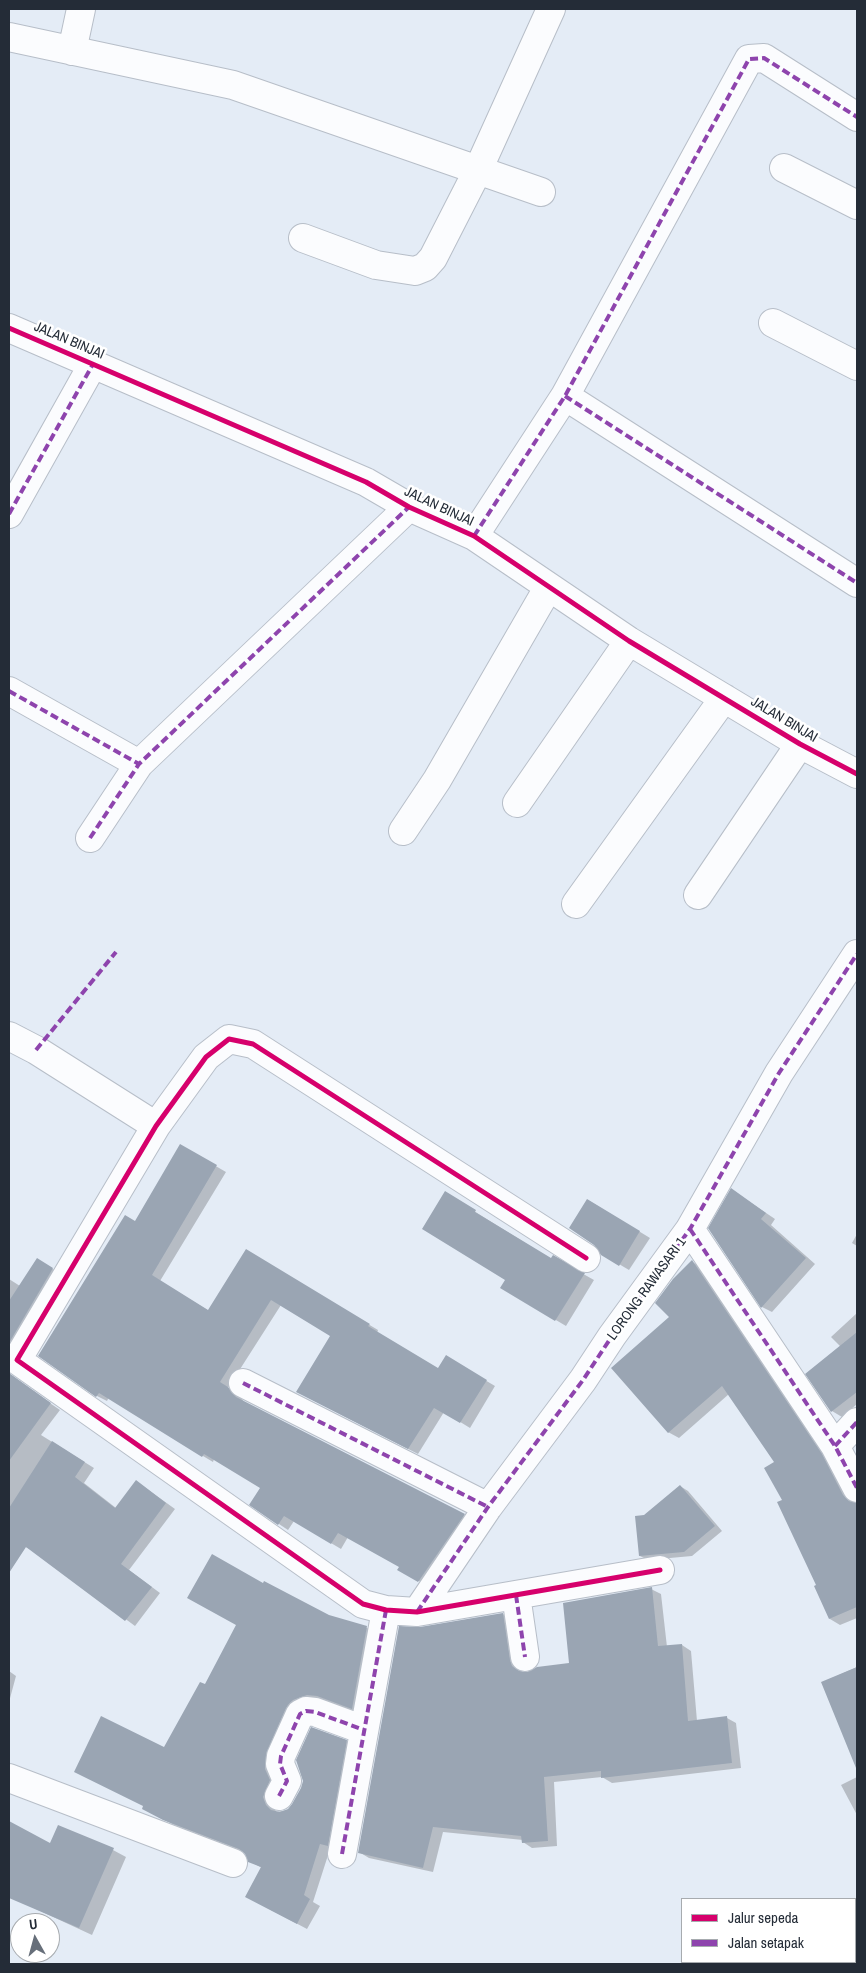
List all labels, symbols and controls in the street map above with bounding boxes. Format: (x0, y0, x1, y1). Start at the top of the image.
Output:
street label: JALAN BINJAI (31, 319, 107, 363)
street label: JALAN BINJAI (402, 484, 476, 530)
street label: JALAN BINJAI (748, 694, 820, 746)
street label: LORONG RAWASARI 1 (604, 1234, 690, 1344)
legend (681, 1898, 856, 1963)
text: Jalur sepeda (728, 1907, 798, 1928)
north arrow (10, 1913, 60, 1963)
text: U (28, 1915, 39, 1934)
text: Jalan setapak (728, 1932, 804, 1953)

